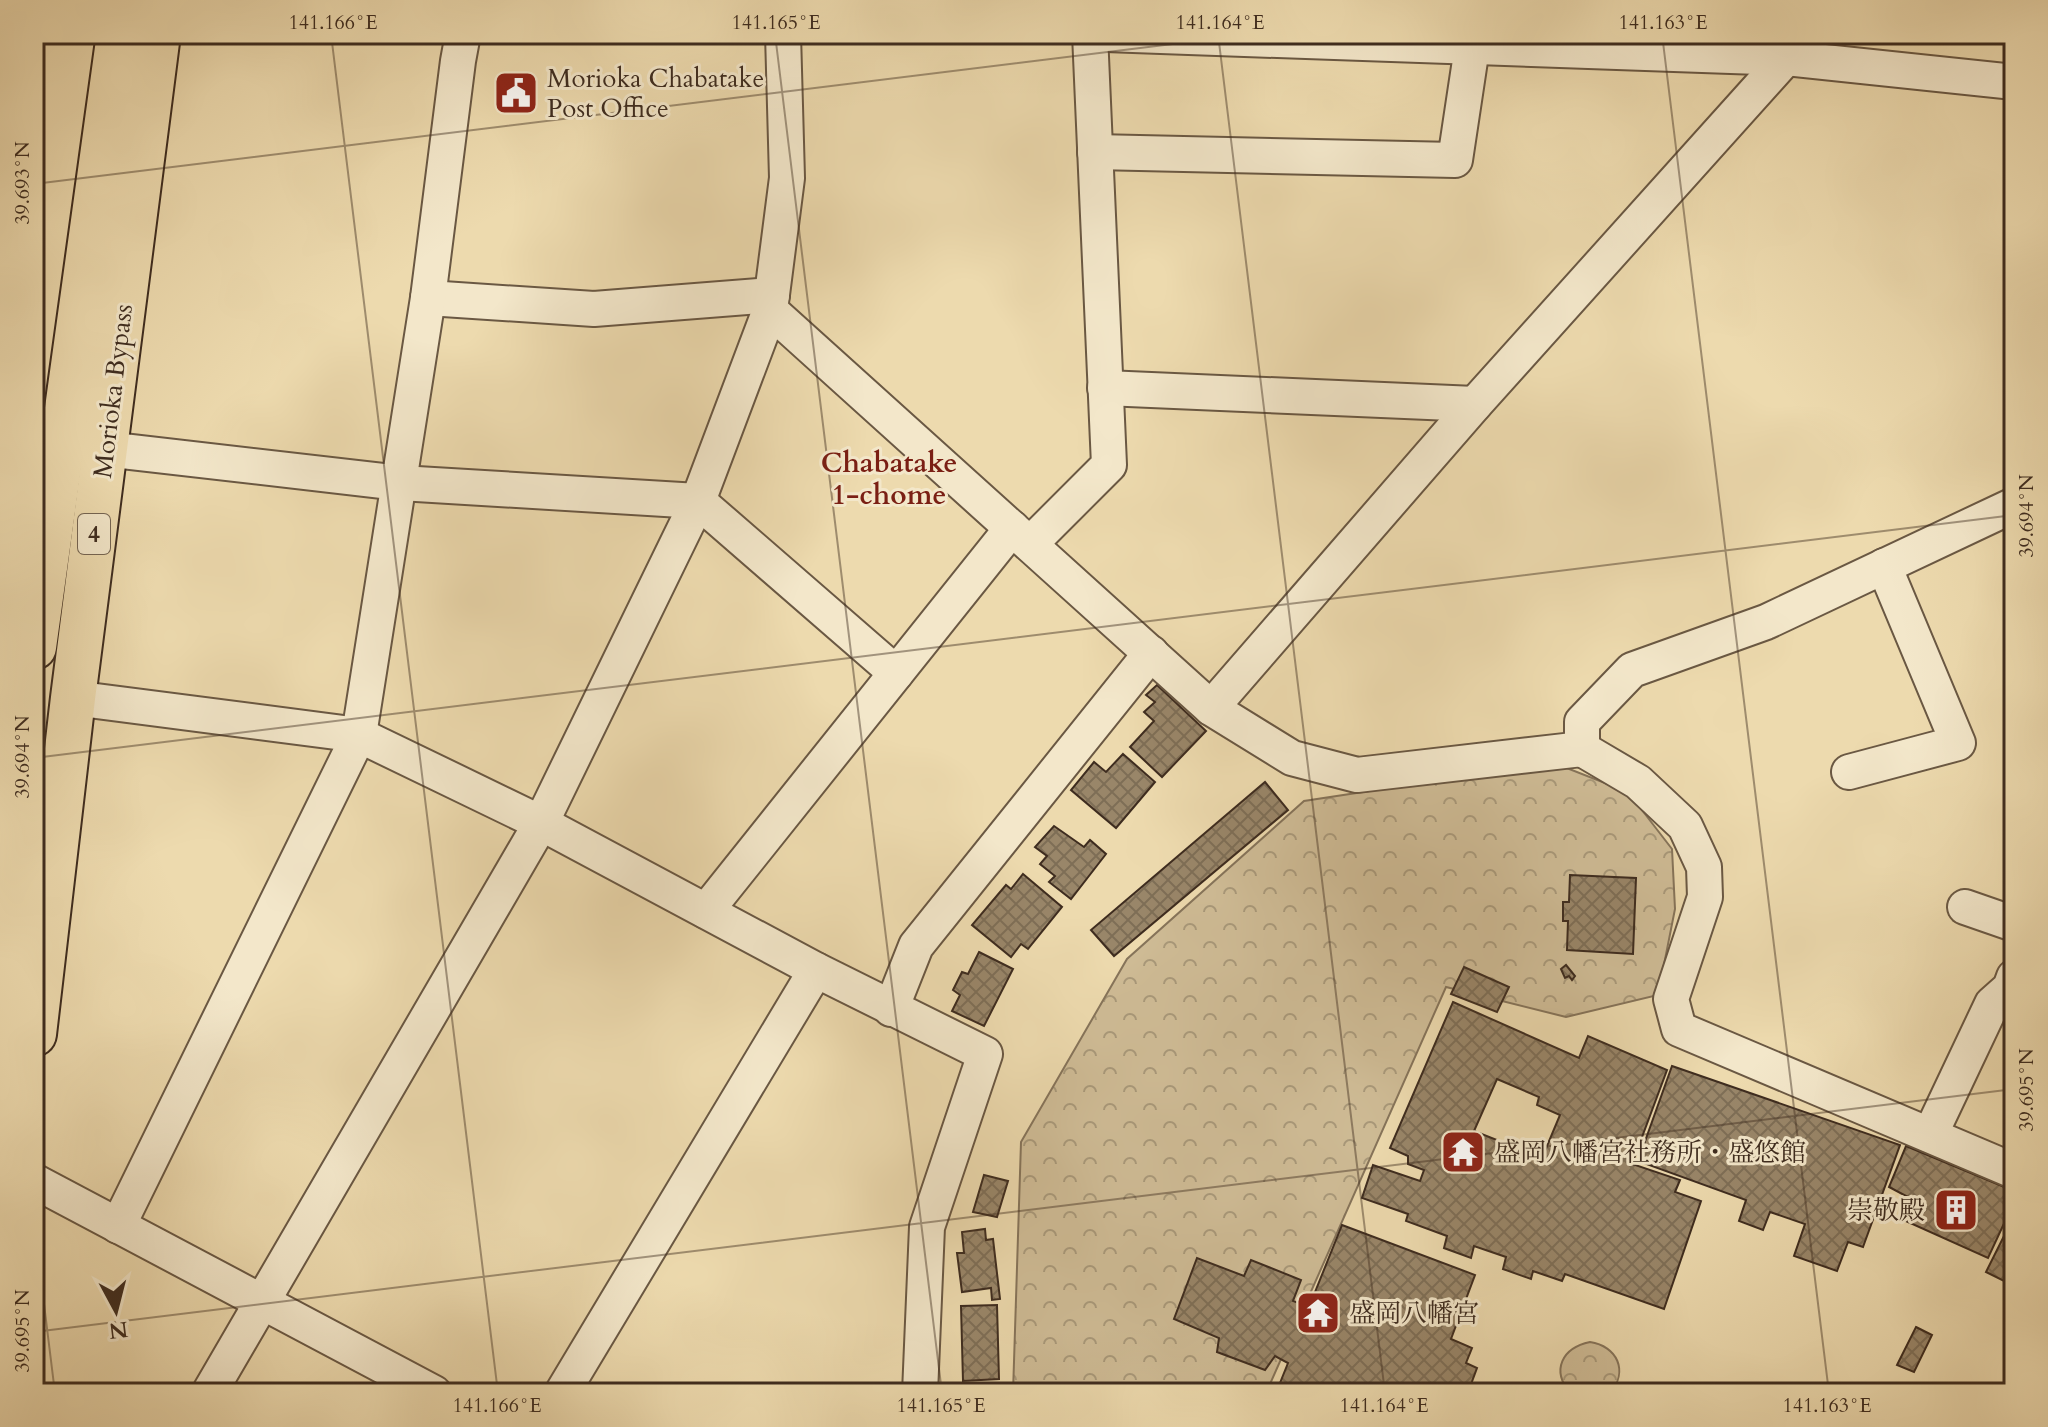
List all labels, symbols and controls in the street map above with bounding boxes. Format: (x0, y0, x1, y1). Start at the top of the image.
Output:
text: 141.166°E (288, 9, 378, 36)
text: 141.165°E (731, 9, 821, 36)
text: 141.164°E (1175, 9, 1265, 36)
text: 141.163°E (1618, 9, 1708, 36)
place label: Morioka Chabatake Post Office (547, 61, 764, 126)
public building icon: Morioka Chabatake Post Office (492, 69, 540, 117)
text: 39.693°N (9, 141, 36, 225)
street label: Morioka Bypass (85, 302, 141, 480)
district label: Chabatake 1-chome (821, 444, 957, 514)
text: 39.694°N (2013, 474, 2040, 558)
road number: 4 (78, 514, 110, 554)
text: 39.694°N (9, 715, 36, 799)
text: 39.695°N (2013, 1048, 2040, 1132)
temple icon: 盛岡八幡宮社務所・盛悠館 (1439, 1128, 1487, 1176)
place label: 盛岡八幡宮社務所・盛悠館 (1494, 1135, 1806, 1170)
building icon: 崇敬殿 (1932, 1186, 1980, 1234)
place label: 崇敬殿 (1847, 1193, 1925, 1228)
north arrow (76, 1271, 156, 1351)
text: 39.695°N (9, 1289, 36, 1373)
temple icon: 盛岡八幡宮 (1294, 1289, 1342, 1337)
place label: 盛岡八幡宮 (1349, 1296, 1479, 1331)
text: N (107, 1314, 130, 1346)
text: 141.166°E (452, 1392, 542, 1419)
text: 141.165°E (896, 1392, 986, 1419)
text: 141.164°E (1339, 1392, 1429, 1419)
text: 141.163°E (1782, 1392, 1872, 1419)

